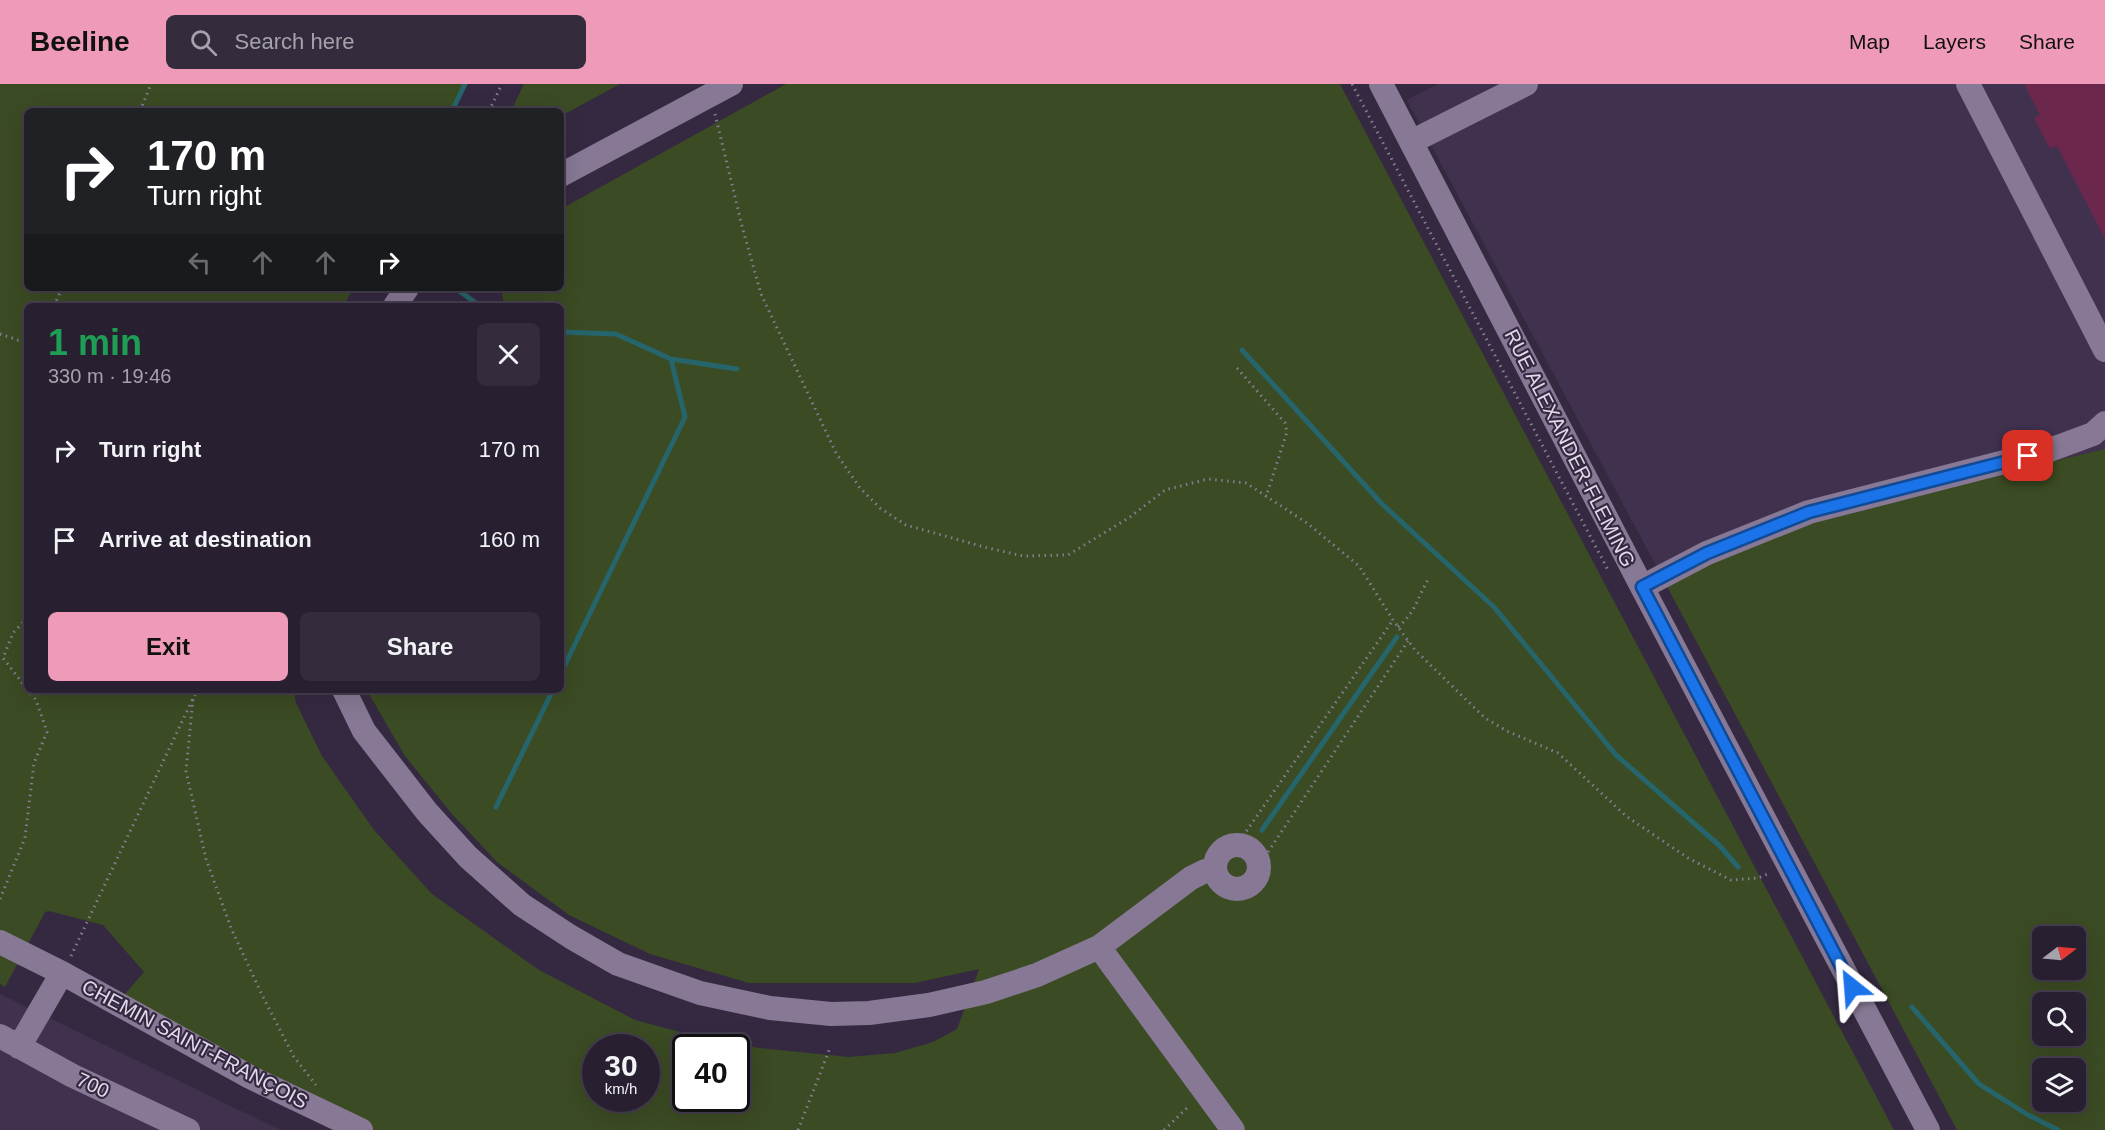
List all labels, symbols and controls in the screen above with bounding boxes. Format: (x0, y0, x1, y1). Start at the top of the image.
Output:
search box (166, 15, 586, 69)
text: Beeline (30, 26, 130, 57)
icon: search (187, 26, 220, 59)
text: Search here (235, 29, 354, 54)
text: Map (1849, 30, 1890, 53)
text: Layers (1923, 30, 1986, 53)
text: Share (2019, 30, 2075, 53)
icon: right (48, 132, 126, 210)
text: 170 m (147, 132, 266, 179)
text: Turn right (147, 181, 262, 211)
icon: left (183, 246, 216, 279)
icon: ahead (246, 246, 279, 279)
icon: ahead (309, 246, 342, 279)
icon: right (372, 246, 405, 279)
text: 1 min (48, 322, 142, 363)
button: close (477, 323, 540, 386)
street label: RUE ALEXANDER-FLEMING (1500, 326, 1640, 570)
text: 330 m · 19:46 (48, 365, 171, 387)
pin (2002, 430, 2053, 481)
icon: right (48, 434, 81, 467)
text: Turn right (99, 437, 201, 462)
text: 170 m (479, 437, 540, 462)
icon: arrive (2011, 439, 2044, 472)
icon: arrive (48, 524, 81, 557)
text: Arrive at destination (99, 527, 312, 552)
text: 160 m (479, 527, 540, 552)
button: Exit (48, 612, 288, 681)
button: Share (300, 612, 540, 681)
north arrow (2032, 926, 2086, 980)
map controls (2032, 926, 2086, 1112)
position arrow (1820, 955, 1884, 1019)
street label: CHEMIN SAINT-FRANÇOIS (78, 975, 312, 1113)
button: search (2032, 992, 2086, 1046)
speed limit sign: 40 (672, 1034, 750, 1112)
text: 30 (604, 1049, 638, 1082)
button: layers (2032, 1058, 2086, 1112)
street label: 700 (73, 1068, 113, 1102)
text: km/h (605, 1080, 637, 1097)

